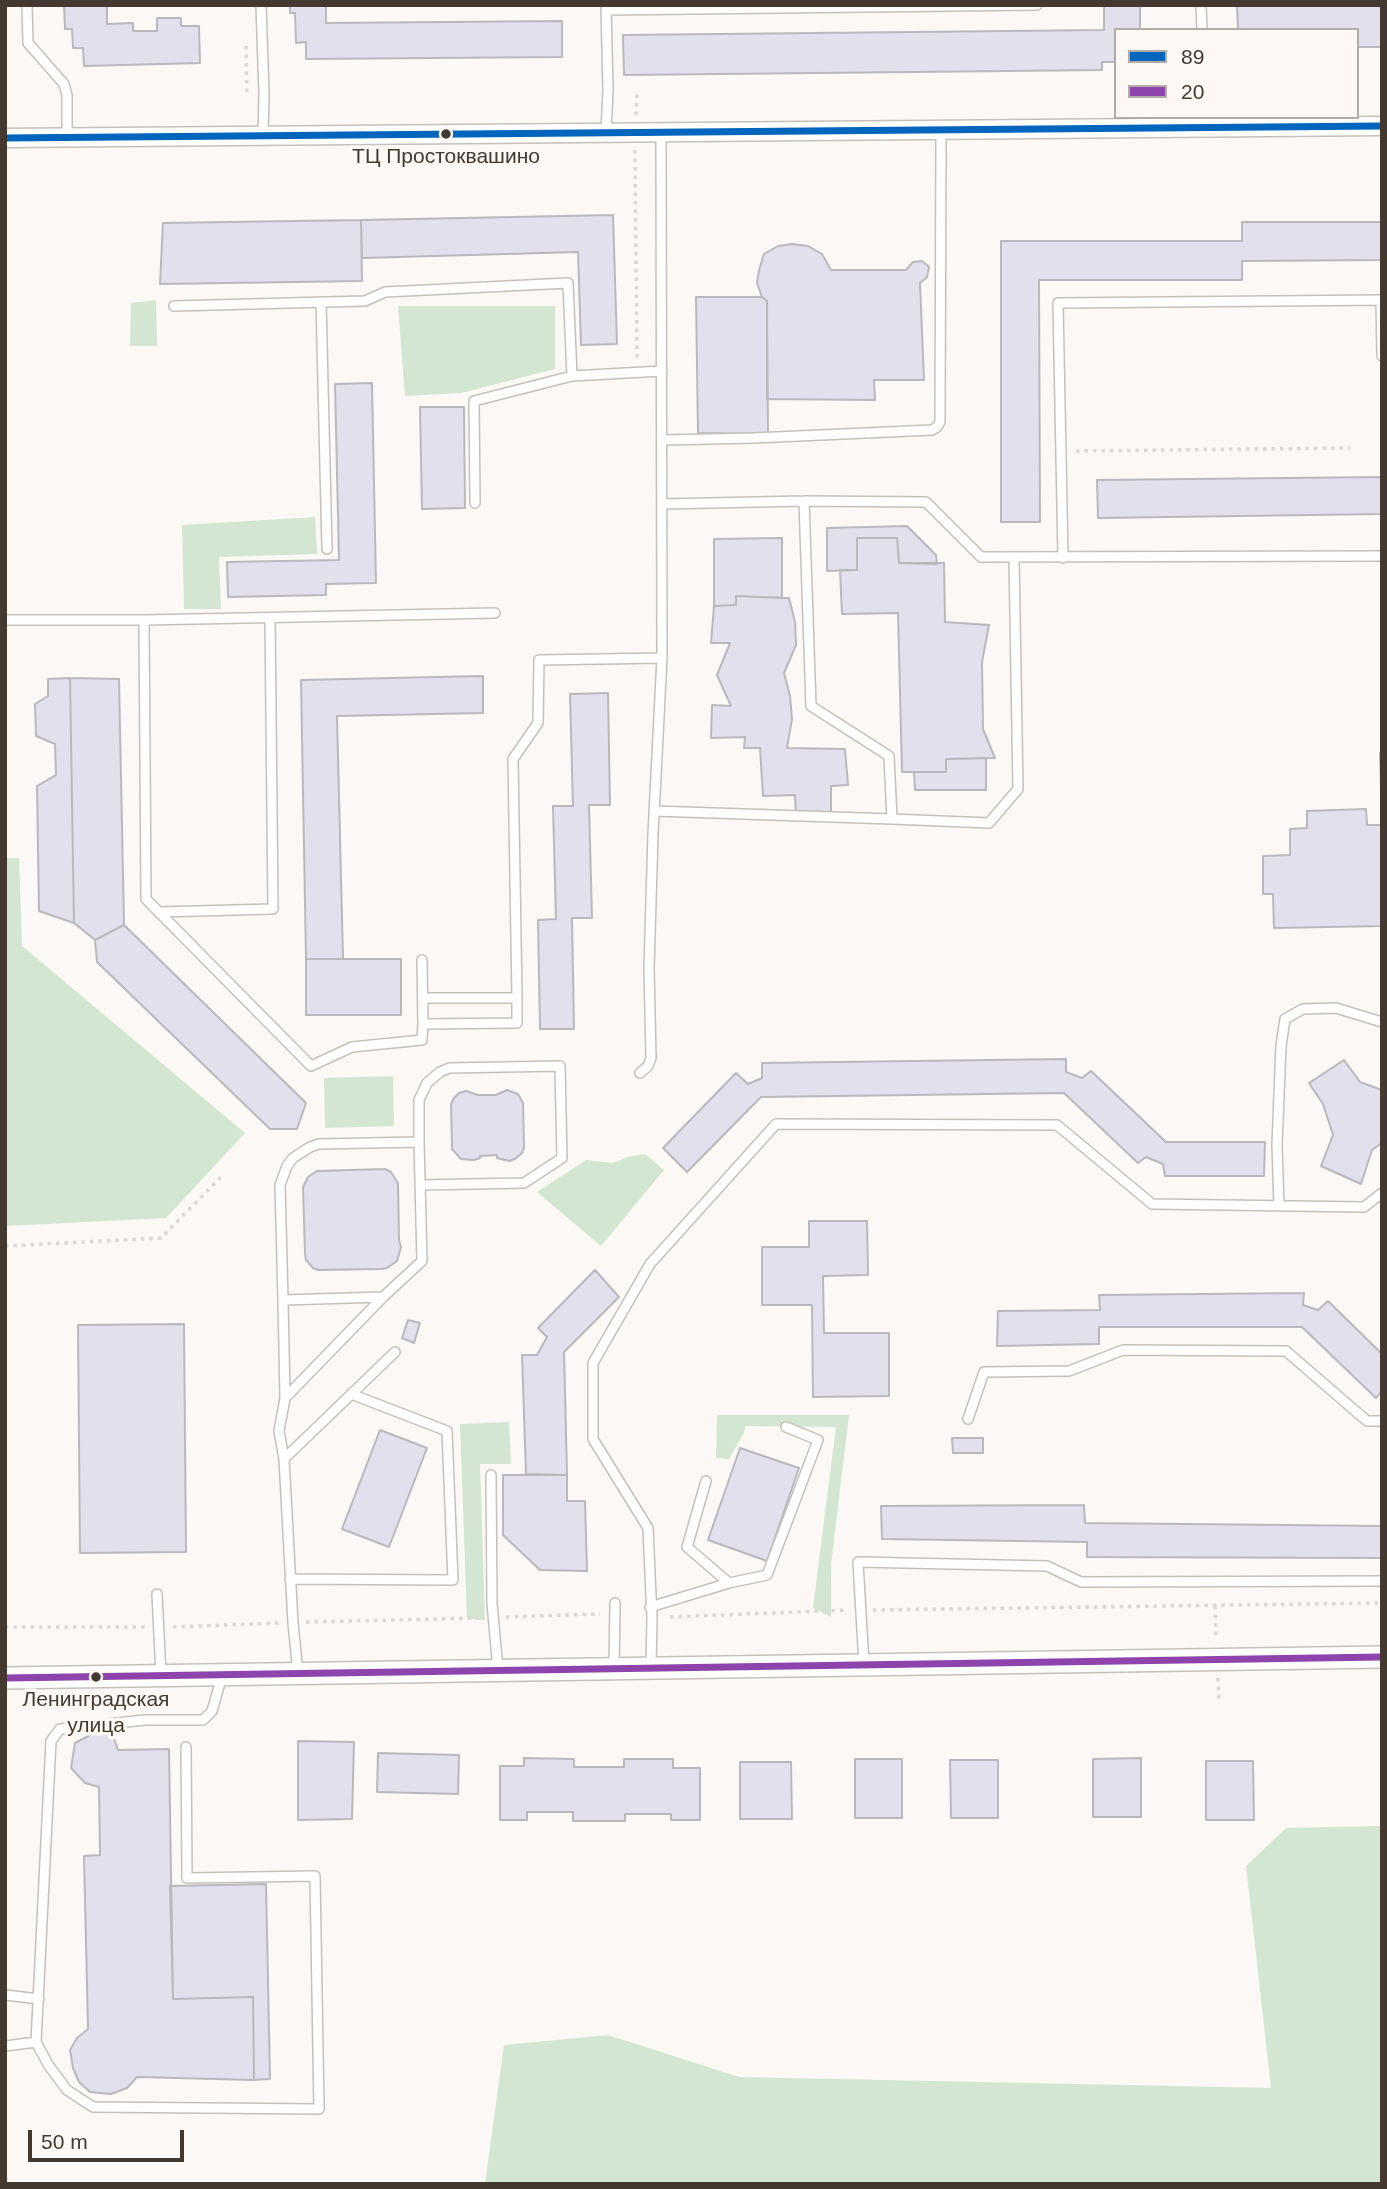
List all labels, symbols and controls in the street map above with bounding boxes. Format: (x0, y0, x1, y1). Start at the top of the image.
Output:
legend (1114, 28, 1359, 119)
text: 89 (1181, 45, 1204, 68)
text: 20 (1181, 80, 1204, 103)
marker: ТЦ Простоквашино (439, 127, 453, 141)
place label: ТЦ Простоквашино (352, 144, 540, 170)
marker: Ленинградская улица (89, 1670, 103, 1684)
place label: Ленинградская улица (23, 1687, 169, 1737)
scale bar (32, 2116, 187, 2160)
text: 50 m (41, 2130, 88, 2153)

